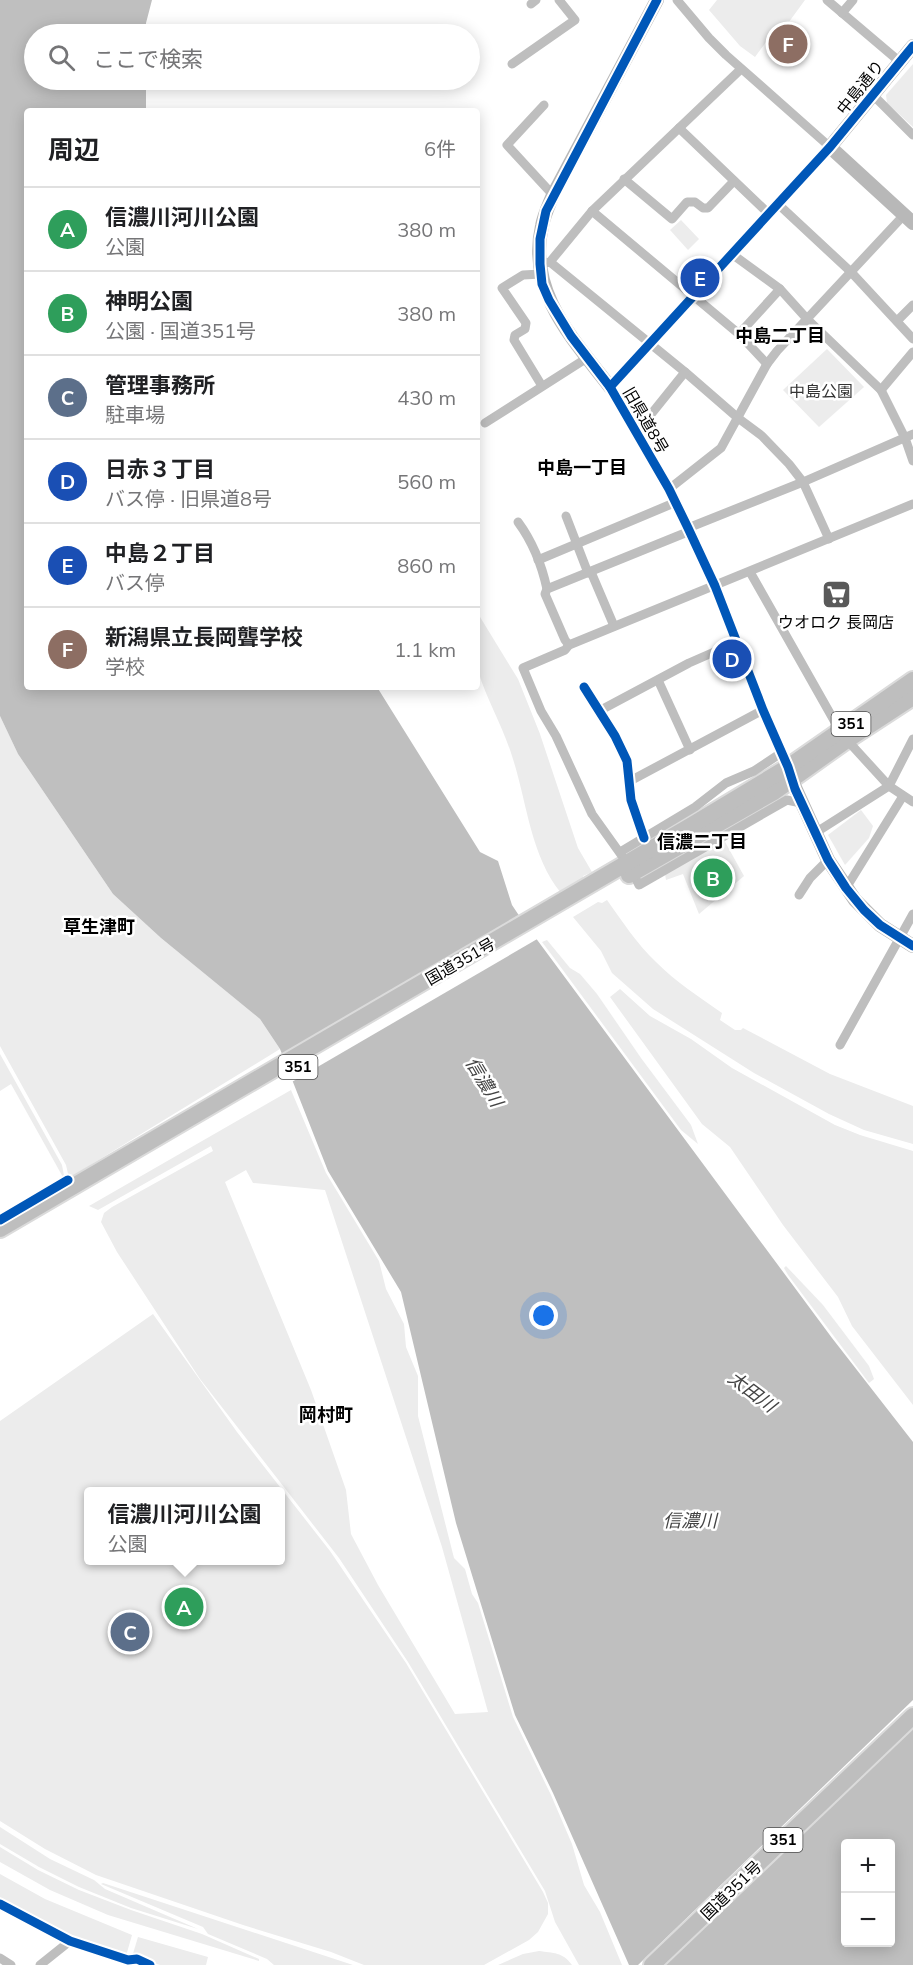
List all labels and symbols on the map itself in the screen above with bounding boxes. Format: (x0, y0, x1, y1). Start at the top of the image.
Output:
pin: F (768, 22, 808, 66)
street label: 中島通り (832, 56, 888, 118)
pin: E (680, 256, 720, 300)
district label: 中島二丁目 (735, 324, 825, 347)
park label: 中島公園 (789, 381, 853, 401)
street label: 旧県道8号 (619, 383, 673, 457)
district label: 中島一丁目 (537, 456, 627, 479)
supermarket icon: ウオロク 長岡店 (820, 578, 852, 610)
place label: ウオロク 長岡店 (778, 612, 894, 632)
pin: D (712, 636, 752, 682)
road number: 351 (832, 712, 870, 736)
district label: 信濃二丁目 (657, 830, 747, 853)
pin: B (694, 856, 732, 900)
district label: 草生津町 (63, 915, 135, 938)
street label: 国道351号 (422, 933, 498, 989)
water label: 信濃川 (461, 1053, 509, 1113)
road number: 351 (278, 1055, 318, 1079)
your location (529, 1301, 558, 1330)
water label: 太田川 (724, 1366, 782, 1418)
district label: 岡村町 (299, 1403, 353, 1426)
water label: 信濃川 (663, 1509, 719, 1532)
pin: A (164, 1584, 204, 1630)
pin: C (110, 1610, 150, 1654)
road number: 351 (764, 1828, 802, 1852)
street label: 国道351号 (696, 1856, 766, 1924)

